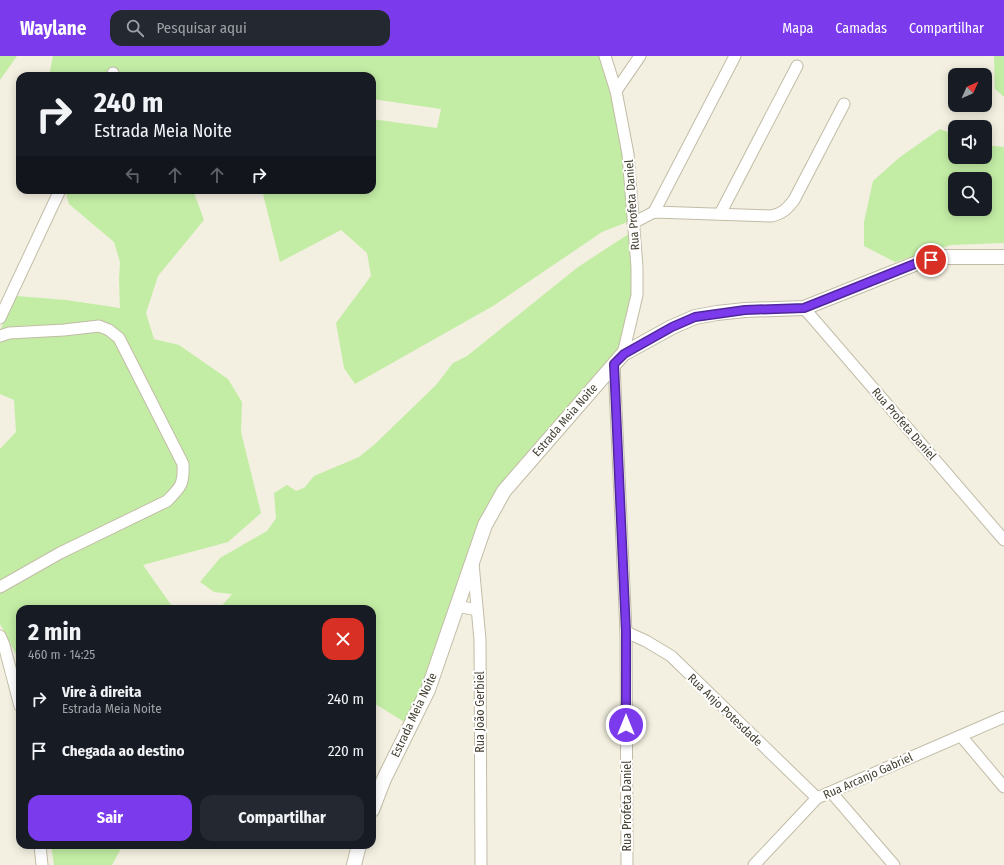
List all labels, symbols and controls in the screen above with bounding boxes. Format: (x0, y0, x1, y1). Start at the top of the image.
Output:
search box (110, 10, 390, 46)
text: Waylane (20, 17, 86, 40)
icon: search (124, 17, 146, 39)
text: Pesquisar aqui (156, 19, 247, 37)
text: Mapa (782, 20, 813, 37)
text: Camadas (835, 20, 887, 37)
text: Compartilhar (909, 20, 984, 37)
north arrow (948, 68, 992, 112)
map controls (948, 68, 992, 216)
text: 240 m (94, 86, 163, 119)
icon: right (28, 88, 80, 140)
text: Estrada Meia Noite (94, 120, 232, 142)
button: sound (948, 120, 992, 164)
street label: Rua Profeta Daniel (622, 159, 642, 251)
icon: left (122, 164, 144, 186)
icon: ahead (164, 164, 186, 186)
icon: ahead (206, 164, 228, 186)
icon: right (248, 164, 270, 186)
button: search (948, 172, 992, 216)
pin (914, 243, 948, 277)
icon: arrive (920, 249, 942, 271)
street label: Estrada Meia Noite (530, 381, 600, 459)
street label: Rua Profeta Daniel (869, 385, 939, 463)
text: 2 min (28, 618, 81, 646)
button: close (322, 618, 364, 660)
text: 460 m · 14:25 (28, 647, 95, 662)
street label: Estrada Meia Noite (388, 670, 440, 760)
street label: Rua João Gerbiel (473, 671, 487, 753)
street label: Rua Anjo Potesdade (685, 671, 765, 749)
text: Vire à direita (62, 683, 141, 701)
icon: right (28, 688, 50, 710)
text: 240 m (328, 690, 364, 708)
text: Estrada Meia Noite (62, 701, 162, 716)
position arrow (605, 704, 647, 746)
icon: arrive (28, 740, 50, 762)
text: Chegada ao destino (62, 742, 184, 760)
text: 220 m (328, 742, 364, 760)
street label: Rua Arcanjo Gabriel (821, 750, 915, 802)
street label: Rua Profeta Daniel (620, 761, 634, 851)
button: Sair (28, 795, 192, 841)
button: Compartilhar (200, 795, 364, 841)

